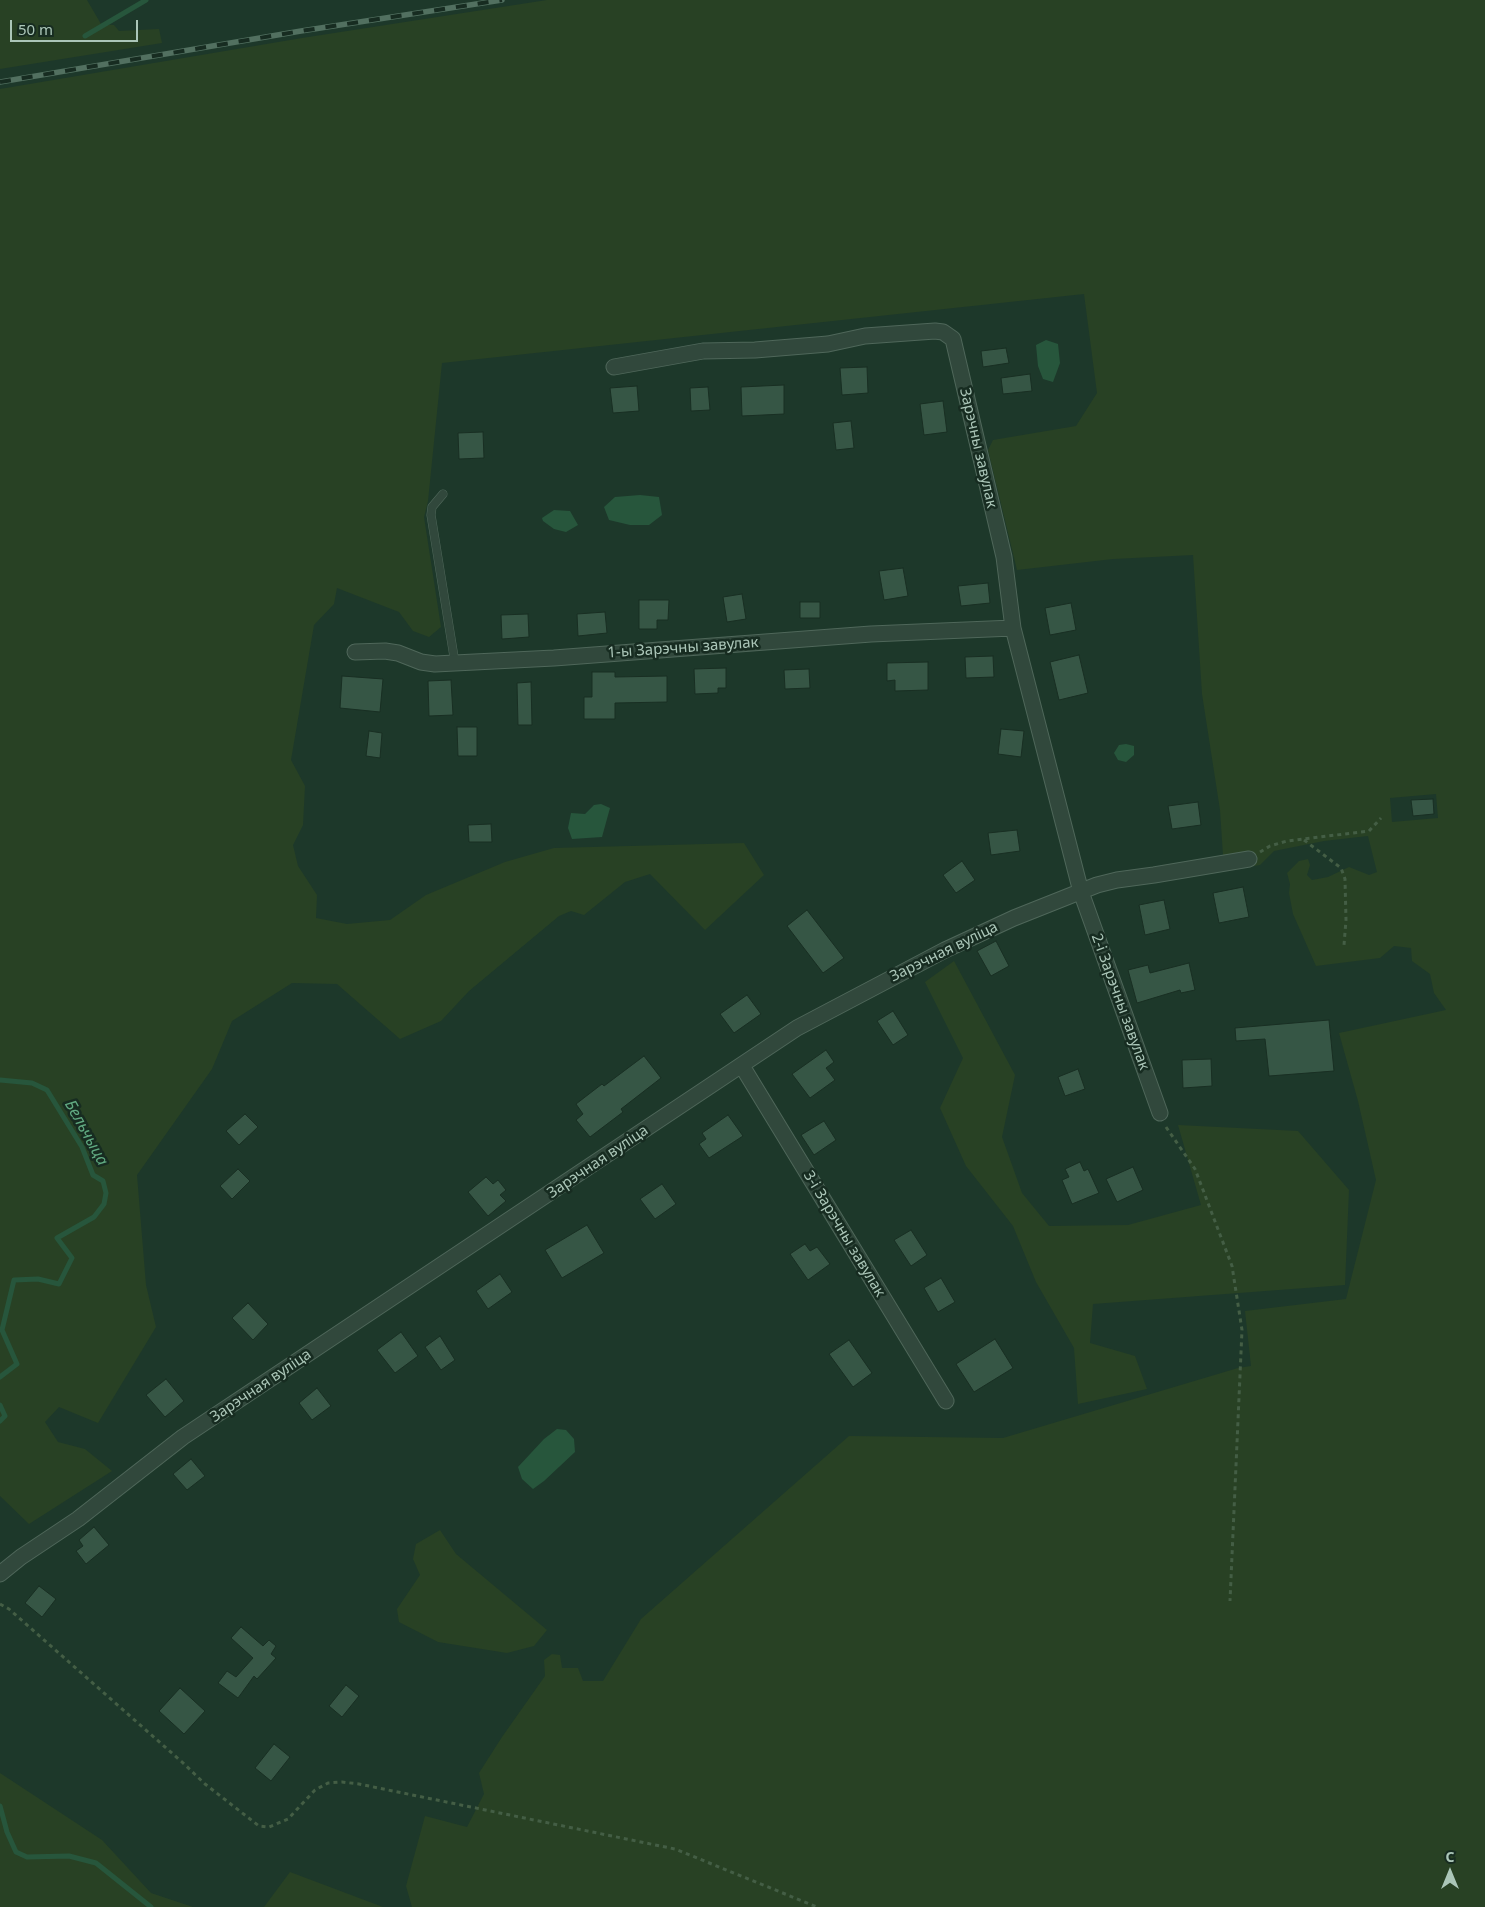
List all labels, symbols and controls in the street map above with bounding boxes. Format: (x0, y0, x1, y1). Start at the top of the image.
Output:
scale bar (12, 10, 140, 42)
text: 50 m (18, 19, 53, 39)
street label: Зарэчны завулак (955, 386, 1001, 510)
street label: 1-ы Зарэчны завулак (607, 634, 759, 662)
street label: Зарэчная вуліца (887, 918, 1001, 986)
street label: 2-і Зарэчны завулак (1087, 931, 1153, 1073)
water label: Бельчыца (60, 1097, 112, 1169)
street label: Зарэчная вуліца (544, 1122, 652, 1202)
street label: 3-і Зарэчны завулак (799, 1168, 889, 1300)
street label: Зарэчная вуліца (207, 1346, 315, 1426)
north arrow (1425, 1847, 1475, 1897)
text: С (1445, 1847, 1455, 1866)

